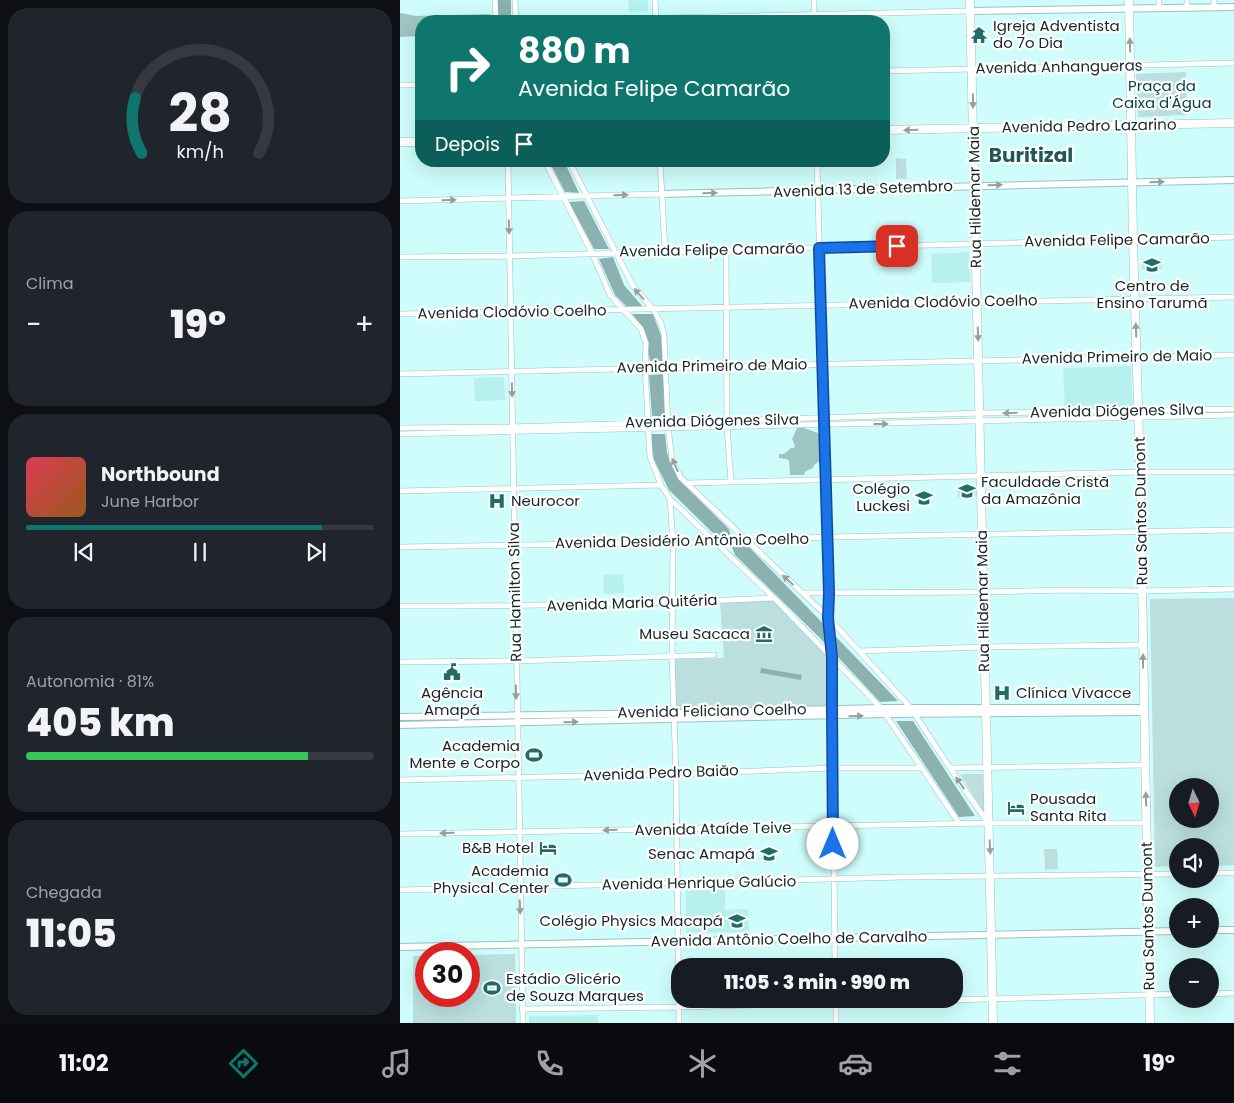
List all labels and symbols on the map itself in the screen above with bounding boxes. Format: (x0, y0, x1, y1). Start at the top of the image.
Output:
place label: Igreja Adventista do 7o Dia (993, 15, 1120, 53)
temple icon: Igreja Adventista do 7o Dia (969, 25, 989, 45)
one-way arrow (1126, 36, 1134, 52)
street label: Avenida Anhangueras (975, 55, 1143, 78)
park label: Praça da Caixa d'Água (1112, 75, 1212, 113)
one-way arrow (969, 93, 977, 109)
street label: Avenida Pedro Lazarino (1001, 113, 1177, 138)
one-way arrow (903, 126, 919, 134)
street label: Rua Hildemar Maia (963, 126, 986, 268)
district label: Buritizal (989, 141, 1073, 169)
street label: Avenida 13 de Setembro (773, 175, 953, 202)
one-way arrow (1149, 178, 1165, 186)
one-way arrow (987, 181, 1003, 189)
one-way arrow (702, 189, 718, 197)
one-way arrow (614, 191, 630, 199)
one-way arrow (441, 195, 457, 203)
one-way arrow (505, 220, 513, 236)
pin (876, 225, 918, 267)
street label: Avenida Felipe Camarão (1024, 227, 1210, 252)
street label: Avenida Felipe Camarão (619, 237, 805, 262)
school or university icon: Centro de Ensino Tarumã (1142, 255, 1162, 275)
place label: Centro de Ensino Tarumã (1096, 275, 1208, 313)
one-way arrow (633, 288, 645, 300)
street label: Avenida Clodóvio Coelho (848, 289, 1038, 314)
street label: Avenida Clodóvio Coelho (417, 299, 607, 324)
one-way arrow (1131, 321, 1139, 337)
one-way arrow (974, 326, 982, 342)
street label: Avenida Primeiro de Maio (1021, 344, 1213, 369)
street label: Avenida Primeiro de Maio (616, 353, 808, 378)
one-way arrow (508, 382, 516, 398)
street label: Avenida Diógenes Silva (1030, 398, 1204, 423)
street label: Avenida Diógenes Silva (625, 408, 799, 433)
one-way arrow (1002, 409, 1018, 417)
one-way arrow (873, 420, 889, 428)
street label: Rua Santos Dumont (1129, 437, 1152, 585)
one-way arrow (670, 458, 678, 472)
place label: Faculdade Cristã da Amazônia (981, 471, 1109, 509)
place label: Colégio Luckesi (852, 478, 910, 516)
school or university icon: Faculdade Cristã da Amazônia (957, 481, 977, 501)
school or university icon: Colégio Luckesi (914, 488, 934, 508)
place label: Neurocor (511, 490, 580, 511)
hospital icon: Neurocor (487, 491, 507, 511)
street label: Rua Hamilton Silva (503, 522, 526, 662)
street label: Avenida Desidério Antônio Coelho (555, 528, 809, 553)
street label: Rua Hildemar Maia (971, 530, 994, 672)
one-way arrow (783, 574, 795, 586)
street label: Avenida Maria Quitéria (546, 589, 718, 616)
place label: Museu Sacaca (639, 623, 750, 644)
museum icon: Museu Sacaca (754, 624, 774, 644)
one-way arrow (1139, 653, 1147, 669)
public building icon: Agência Amapá (442, 662, 462, 682)
place label: Agência Amapá (421, 682, 483, 720)
place label: Clínica Vivacce (1016, 682, 1131, 703)
hospital icon: Clínica Vivacce (992, 683, 1012, 703)
one-way arrow (512, 685, 520, 701)
street label: Avenida Feliciano Coelho (617, 698, 807, 723)
one-way arrow (848, 711, 864, 719)
one-way arrow (563, 718, 579, 726)
place label: Academia Mente e Corpo (410, 735, 520, 773)
sports icon: Academia Mente e Corpo (524, 745, 544, 765)
street label: Avenida Pedro Baião (583, 759, 739, 786)
one-way arrow (955, 776, 965, 790)
north arrow (1169, 778, 1219, 828)
place label: Pousada Santa Rita (1030, 788, 1107, 826)
one-way arrow (1141, 791, 1149, 807)
hotel icon: Pousada Santa Rita (1006, 798, 1026, 818)
street label: Avenida Ataíde Teive (634, 817, 792, 840)
position arrow (806, 817, 858, 869)
one-way arrow (601, 826, 617, 834)
one-way arrow (439, 829, 455, 837)
place label: B&B Hotel (462, 837, 534, 858)
hotel icon: B&B Hotel (538, 838, 558, 858)
one-way arrow (986, 840, 994, 856)
street label: Rua Santos Dumont (1136, 842, 1159, 990)
place label: Senac Amapá (648, 843, 755, 864)
school or university icon: Senac Amapá (759, 844, 779, 864)
place label: Academia Physical Center (433, 860, 549, 898)
sports icon: Academia Physical Center (553, 870, 573, 890)
street label: Avenida Henrique Galúcio (602, 870, 796, 895)
one-way arrow (516, 900, 524, 916)
place label: Colégio Physics Macapá (540, 910, 723, 931)
school or university icon: Colégio Physics Macapá (727, 911, 747, 931)
street label: Avenida Antônio Coelho de Carvalho (651, 926, 927, 951)
speed limit sign: 30 (415, 942, 480, 1007)
place label: Estádio Glicério de Souza Marques (506, 968, 644, 1006)
sports icon: Estádio Glicério de Souza Marques (482, 978, 502, 998)

